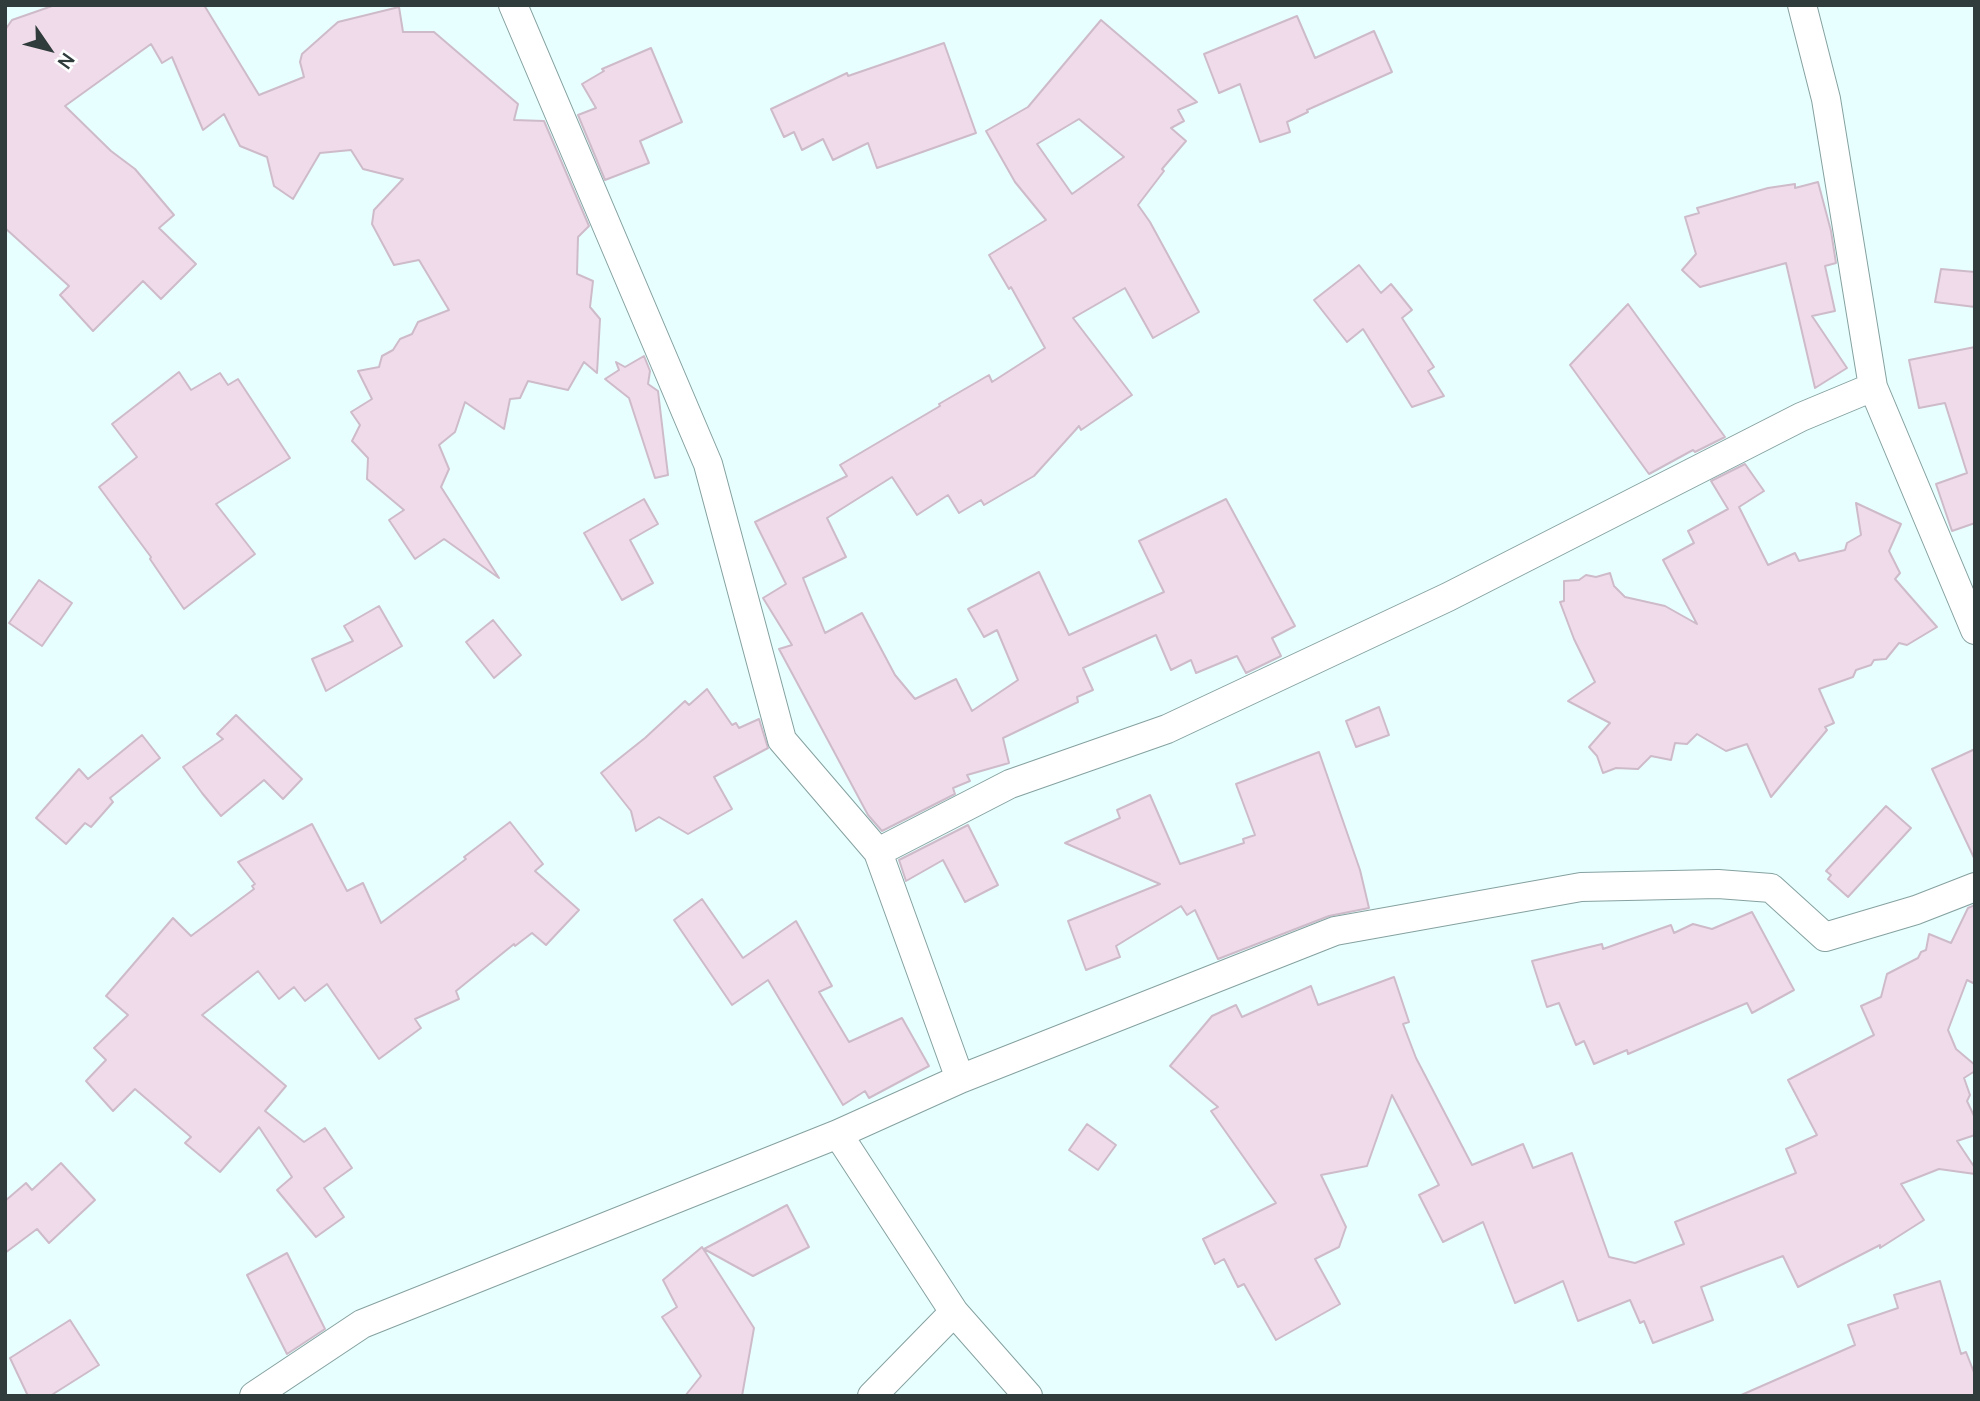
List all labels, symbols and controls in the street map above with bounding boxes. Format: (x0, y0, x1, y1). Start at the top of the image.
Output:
north arrow (14, 14, 84, 84)
text: N (52, 48, 81, 74)

